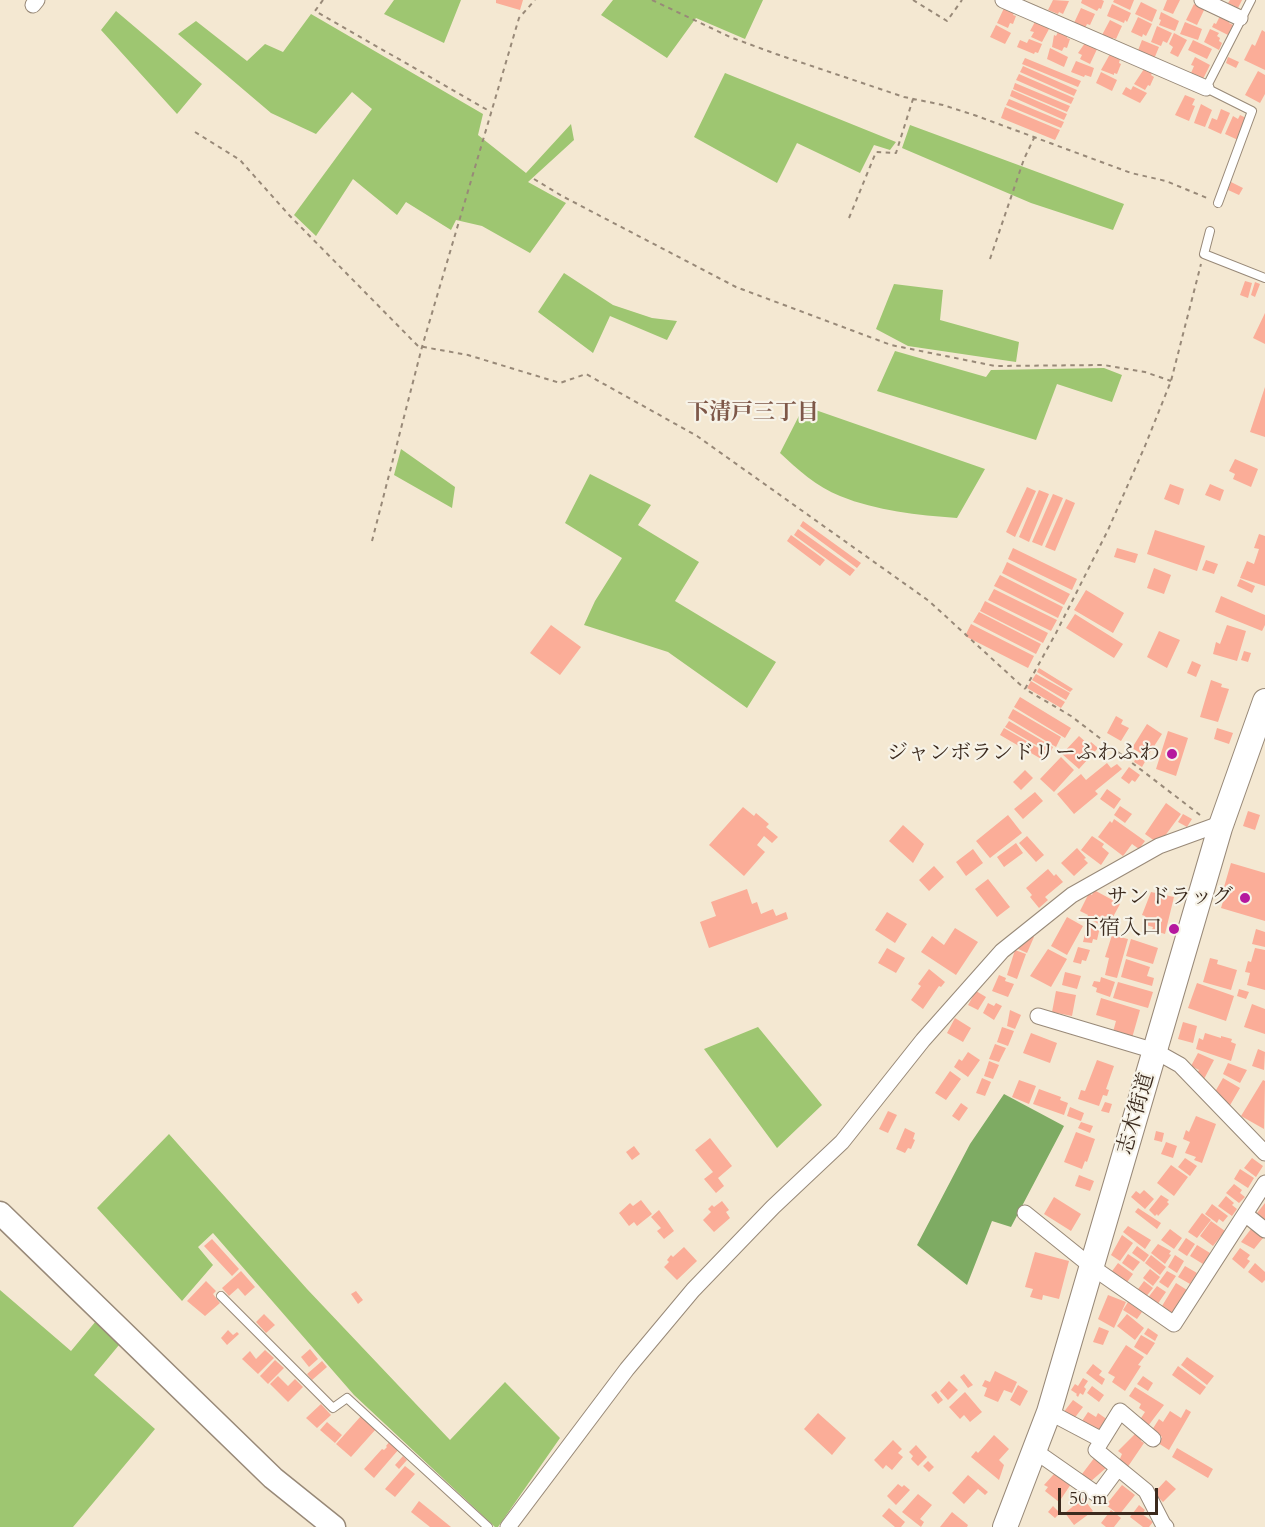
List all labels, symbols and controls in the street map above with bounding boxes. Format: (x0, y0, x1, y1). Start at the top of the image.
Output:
district label: 下清戸三丁目 (687, 401, 819, 427)
place label: ジャンボランドリーふわふわ (887, 741, 1160, 767)
marker: ジャンボランドリーふわふわ (1165, 747, 1179, 761)
place label: サンドラッグ (1107, 885, 1233, 911)
marker: サンドラッグ (1238, 891, 1252, 905)
place label: 下宿入口 (1078, 916, 1162, 942)
marker: 下宿入口 (1167, 922, 1181, 936)
street label: 志木街道 (1113, 1070, 1161, 1158)
scale bar (1061, 1476, 1162, 1514)
text: 50 m (1069, 1486, 1108, 1511)

